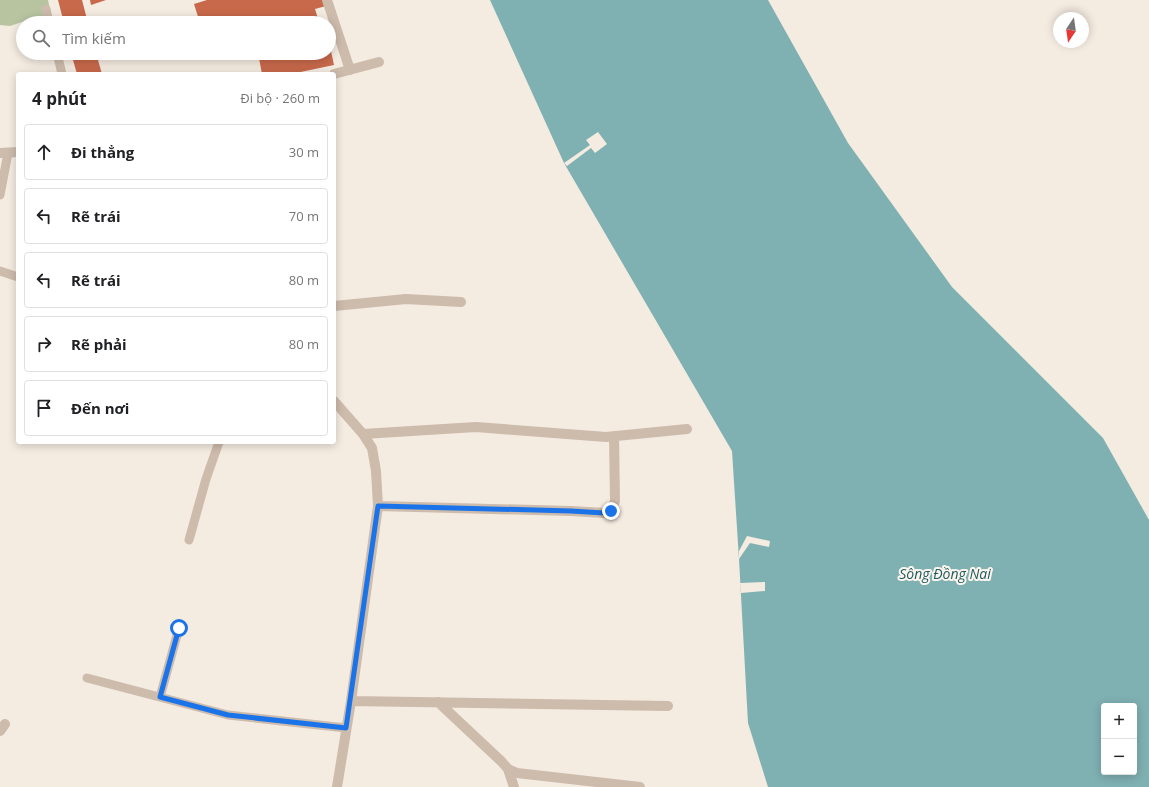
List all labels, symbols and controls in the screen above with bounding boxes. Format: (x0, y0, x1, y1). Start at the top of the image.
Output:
north arrow (1053, 12, 1089, 48)
search box (16, 16, 336, 60)
icon: search (30, 27, 52, 49)
text: Tìm kiếm (62, 28, 126, 48)
text: 4 phút (32, 87, 87, 110)
text: Đi bộ · 260 m (240, 89, 320, 107)
icon: ahead (33, 141, 55, 163)
text: Đi thẳng (71, 142, 134, 162)
text: 30 m (289, 143, 319, 161)
icon: left (33, 205, 55, 227)
text: Rẽ trái (71, 206, 121, 226)
text: 70 m (289, 207, 319, 225)
icon: left (33, 269, 55, 291)
text: Rẽ trái (71, 270, 121, 290)
text: 80 m (289, 271, 319, 289)
icon: right (33, 333, 55, 355)
text: Rẽ phải (71, 334, 127, 354)
text: 80 m (289, 335, 319, 353)
icon: arrive (33, 397, 55, 419)
text: Đến nơi (71, 398, 129, 418)
route end (602, 502, 620, 520)
water label: Sông Đồng Nai (899, 564, 991, 583)
route start (170, 619, 188, 637)
map controls (1101, 703, 1137, 775)
button: + (1101, 703, 1137, 739)
button: − (1101, 739, 1137, 775)

